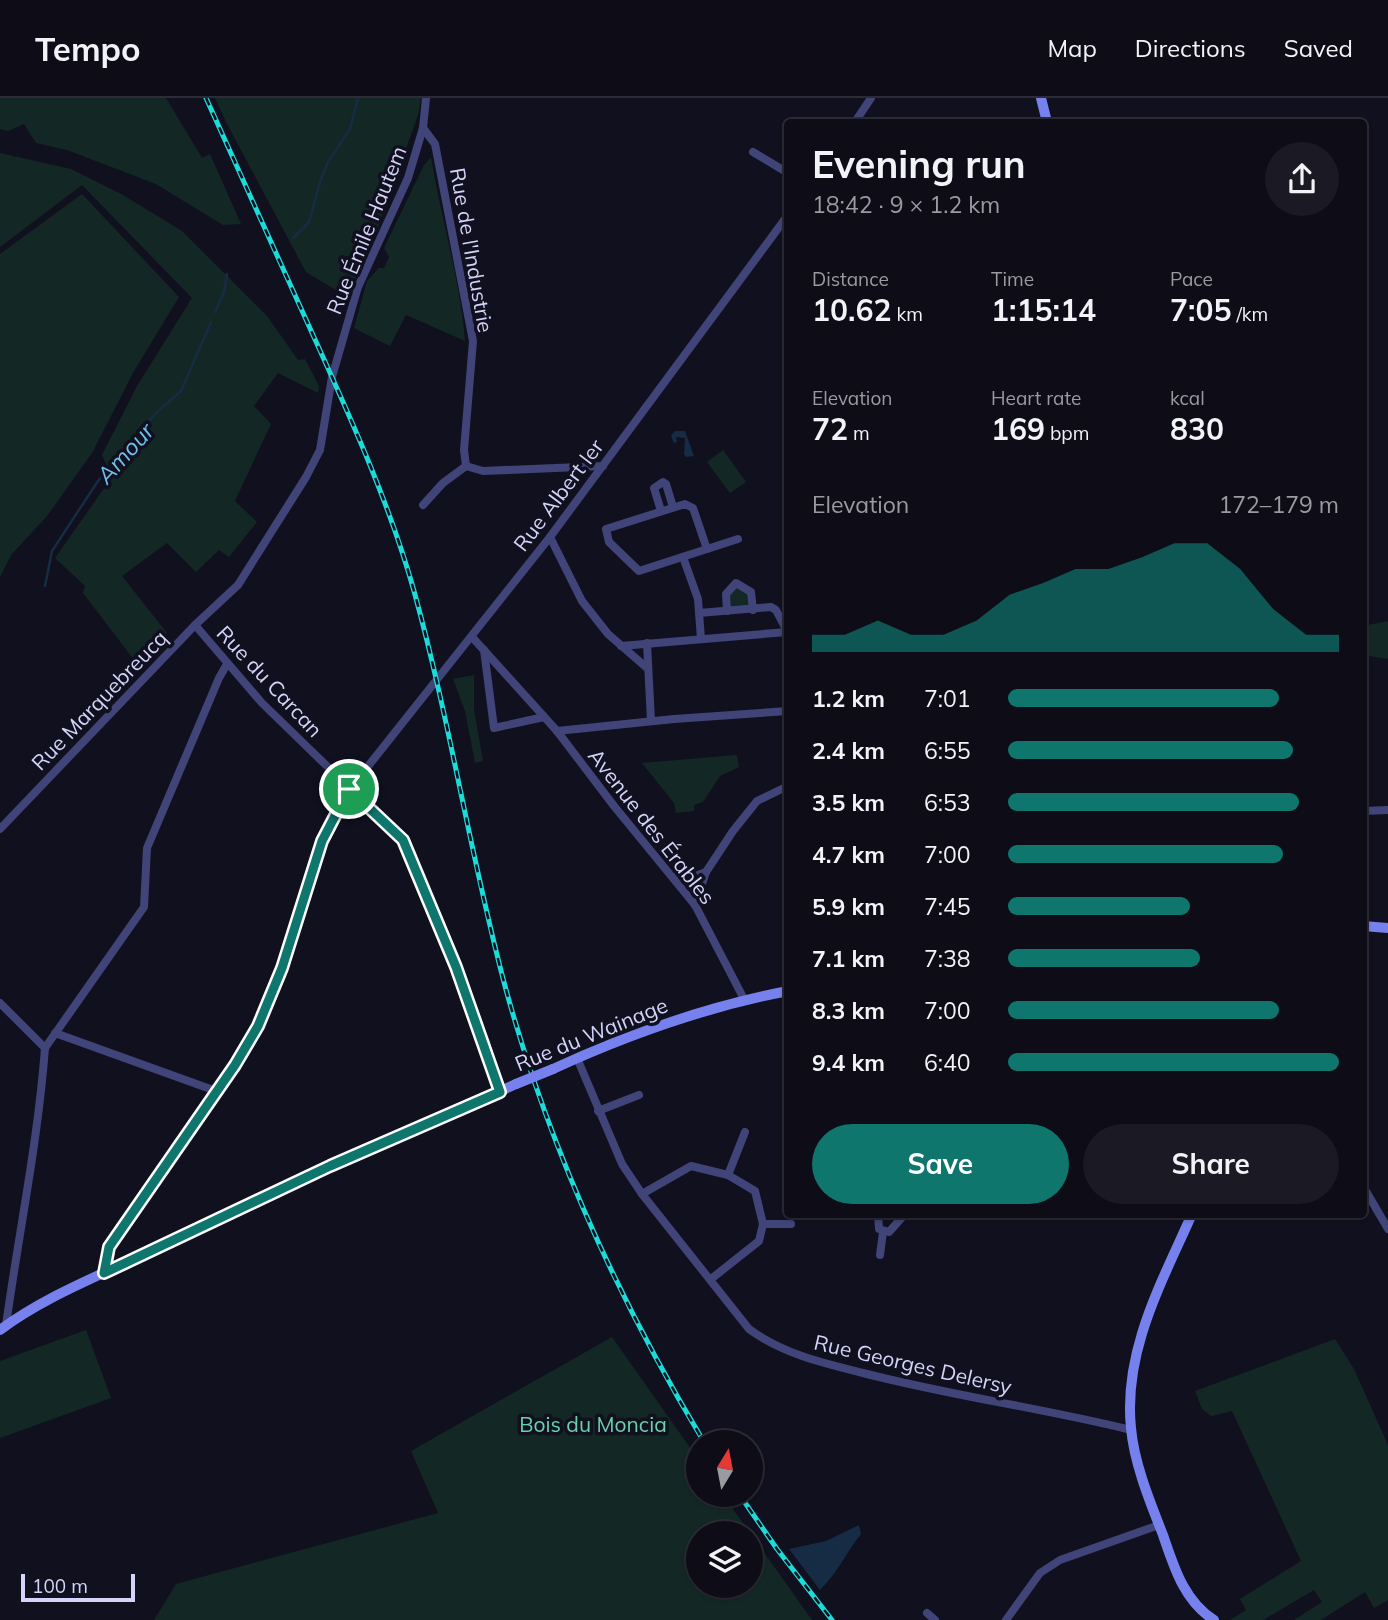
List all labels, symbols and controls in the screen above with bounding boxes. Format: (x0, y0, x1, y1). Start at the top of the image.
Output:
text: Tempo (35, 28, 141, 69)
text: Map (1047, 33, 1097, 63)
text: Directions (1135, 33, 1246, 63)
text: Saved (1284, 33, 1353, 63)
text: Evening run (812, 140, 1026, 188)
street label: Rue Émile Hautem (320, 142, 412, 318)
button: share (1265, 142, 1339, 216)
street label: Rue de l'Industrie (445, 166, 499, 334)
text: 18:42 · 9 × 1.2 km (812, 190, 1000, 219)
text: Distance (812, 267, 889, 291)
text: Time (991, 267, 1034, 291)
text: Pace (1170, 267, 1213, 291)
text: 10.62 (812, 291, 891, 329)
text: 1:15:14 (991, 291, 1096, 329)
text: 7:05 (1170, 291, 1231, 329)
text: km (891, 302, 923, 326)
text: /km (1231, 302, 1268, 326)
text: Elevation (812, 386, 892, 410)
text: Heart rate (991, 386, 1081, 410)
text: kcal (1170, 386, 1205, 410)
text: 72 (812, 410, 848, 448)
text: 169 (991, 410, 1045, 448)
text: 830 (1170, 410, 1224, 448)
water label: Amour (90, 415, 161, 490)
text: m (848, 421, 870, 445)
text: bpm (1045, 421, 1089, 445)
street label: Rue Albert Ier (507, 434, 609, 556)
text: Elevation (812, 490, 909, 519)
text: 172–179 m (1218, 490, 1339, 519)
street label: Rue du Carcan (212, 620, 328, 742)
street label: Rue Marquebreucq (26, 625, 172, 775)
text: 1.2 km (812, 684, 885, 713)
text: 7:01 (924, 684, 971, 713)
text: 2.4 km (812, 736, 885, 765)
text: 6:55 (924, 736, 971, 765)
street label: Avenue des Érables (583, 743, 721, 909)
pin (319, 759, 379, 819)
icon: arrive (330, 770, 368, 808)
text: 3.5 km (812, 788, 885, 817)
text: 6:53 (924, 788, 971, 817)
text: 4.7 km (812, 840, 885, 869)
text: 7:00 (924, 840, 971, 869)
text: 5.9 km (812, 892, 885, 921)
text: 7:45 (924, 892, 971, 921)
text: 7.1 km (812, 944, 885, 973)
text: 7:38 (924, 944, 971, 973)
street label: Rue du Wainage (511, 992, 671, 1076)
text: 8.3 km (812, 996, 885, 1025)
text: 7:00 (924, 996, 971, 1025)
text: 9.4 km (812, 1048, 885, 1077)
text: 6:40 (924, 1048, 971, 1077)
button: Save (812, 1124, 1069, 1204)
button: Share (1083, 1124, 1339, 1204)
street label: Rue Georges Delersy (812, 1329, 1014, 1399)
park label: Bois du Moncia (519, 1411, 667, 1437)
north arrow (686, 1430, 763, 1507)
map controls (686, 1430, 763, 1598)
button: layers (686, 1521, 763, 1598)
scale bar (21, 1571, 135, 1603)
text: 100 m (32, 1574, 88, 1598)

